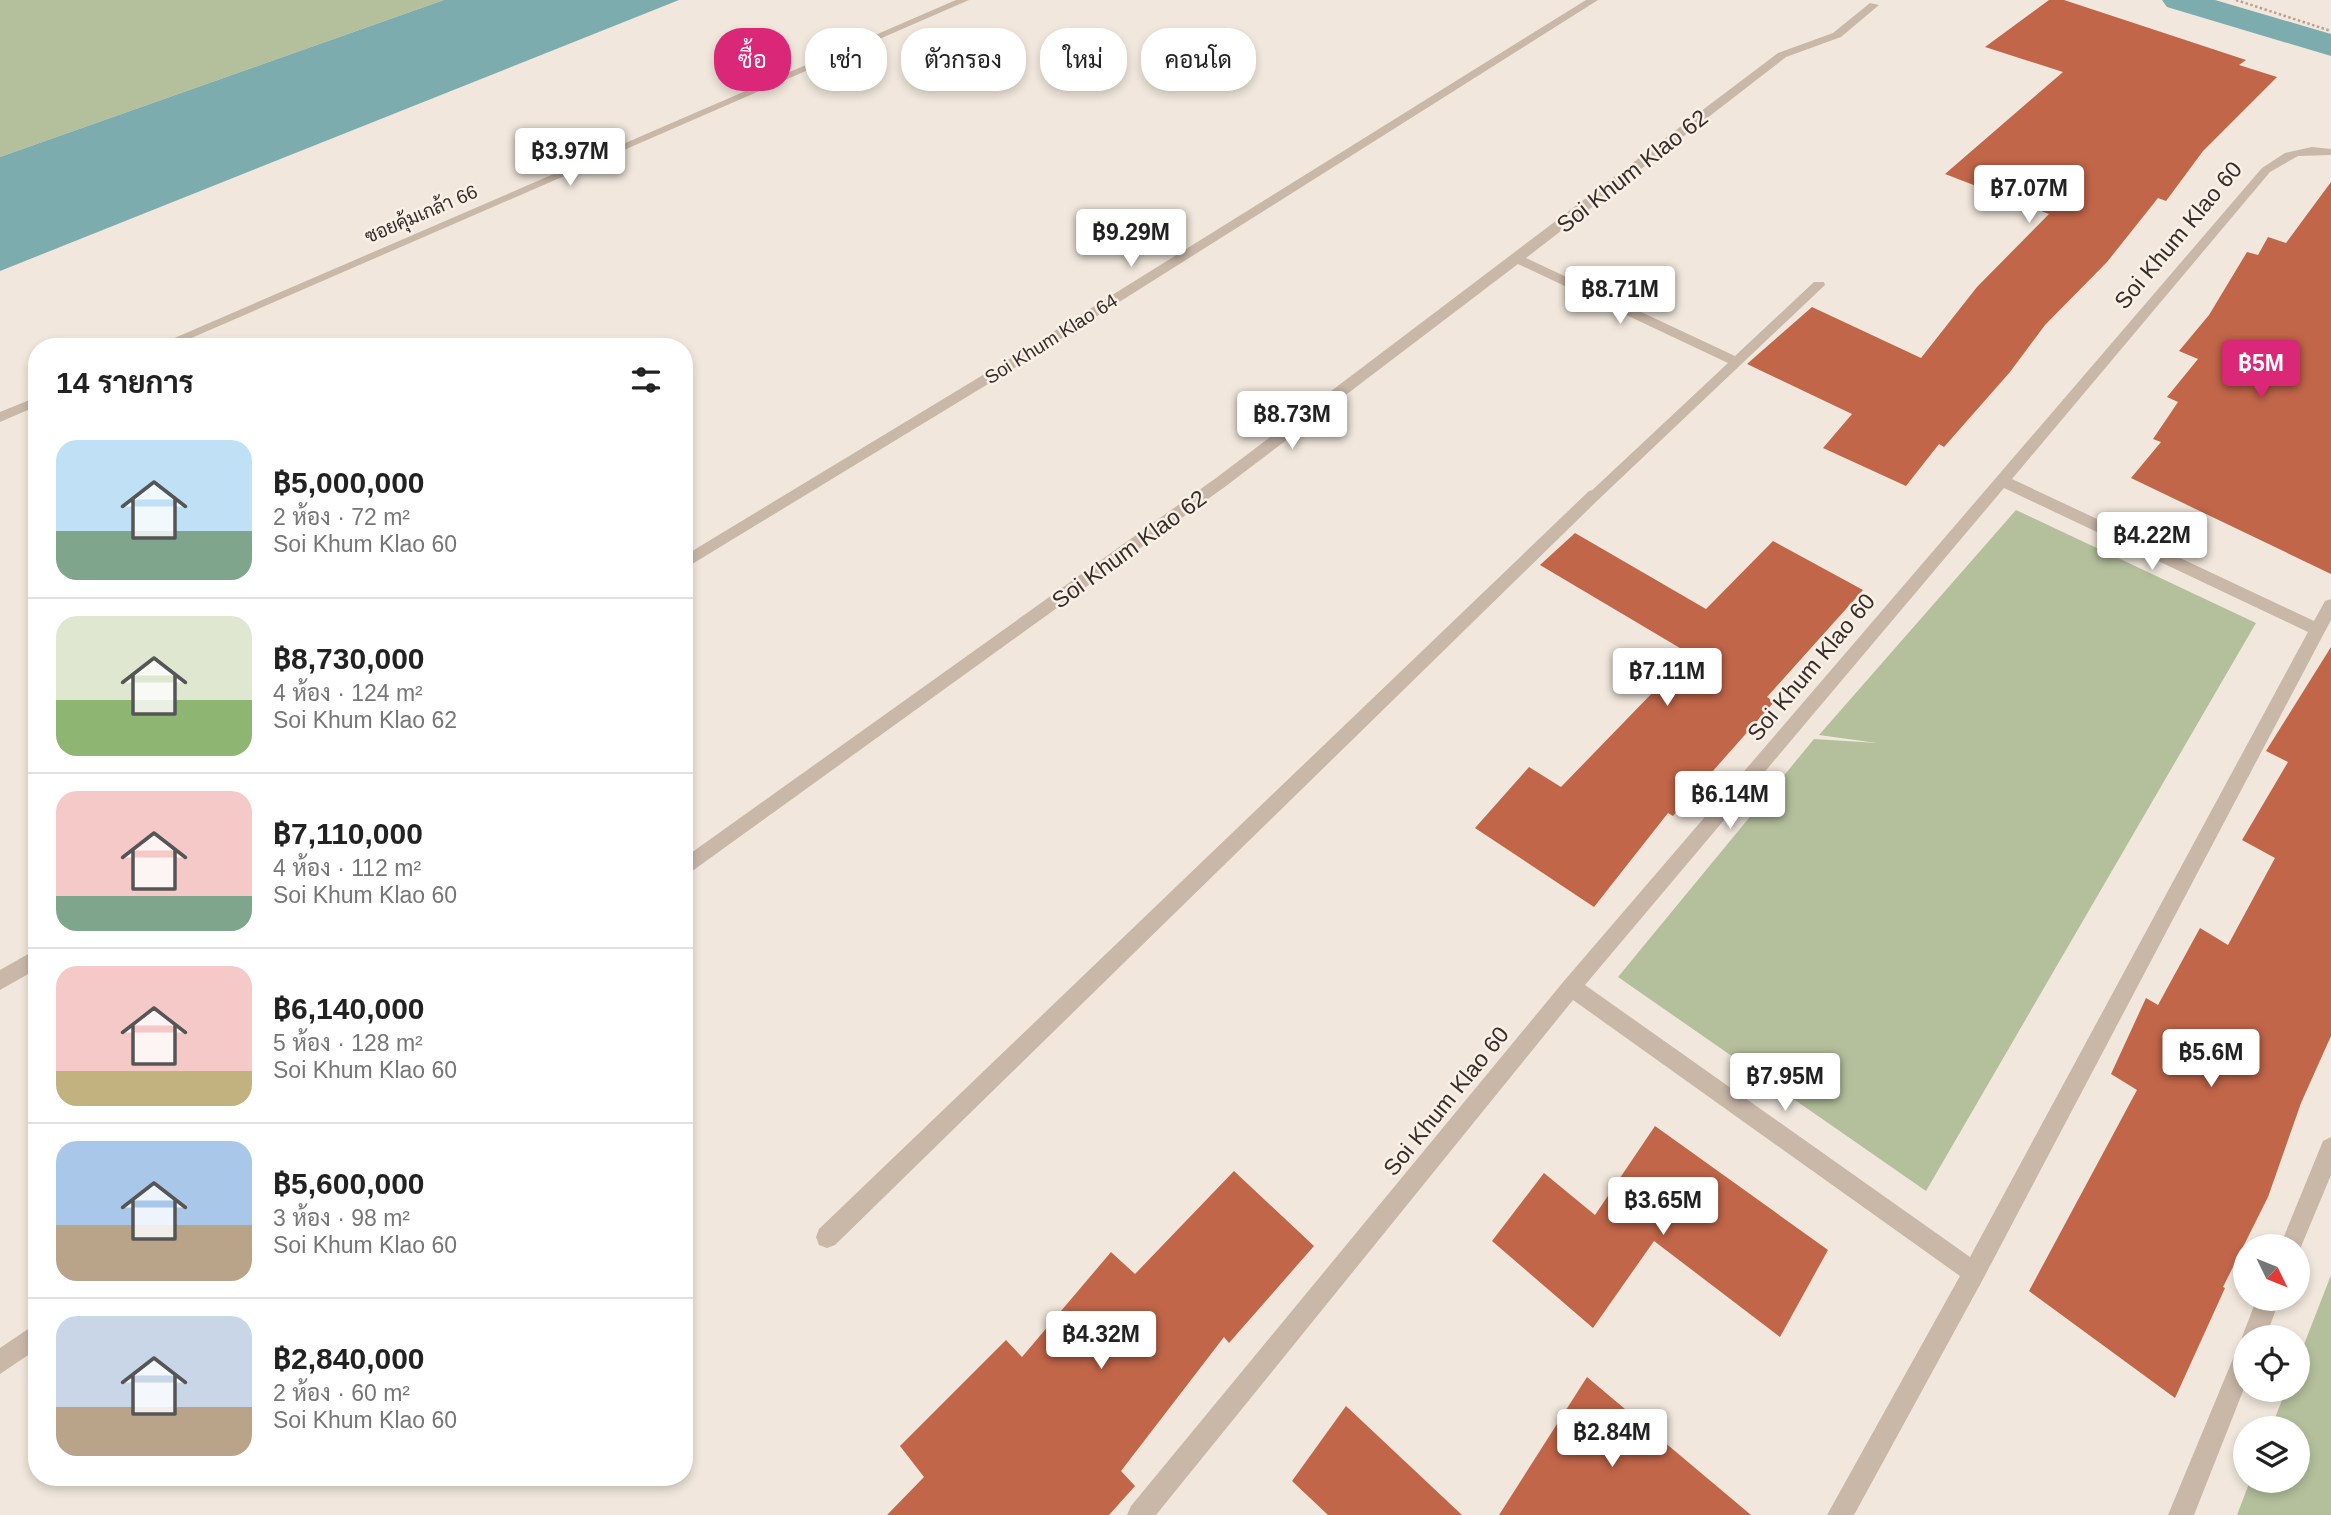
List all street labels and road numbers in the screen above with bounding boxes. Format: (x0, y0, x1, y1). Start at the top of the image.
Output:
street label: Soi Khum Klao 62 (1551, 104, 1713, 238)
street label: Soi Khum Klao 60 (2109, 156, 2247, 314)
street label: ซอยคุ้มเกล้า 66 (361, 180, 481, 249)
street label: Soi Khum Klao 64 (981, 290, 1121, 388)
street label: Soi Khum Klao 62 (1047, 484, 1211, 614)
street label: Soi Khum Klao 60 (1742, 588, 1880, 746)
street label: Soi Khum Klao 60 (1378, 1021, 1514, 1181)

